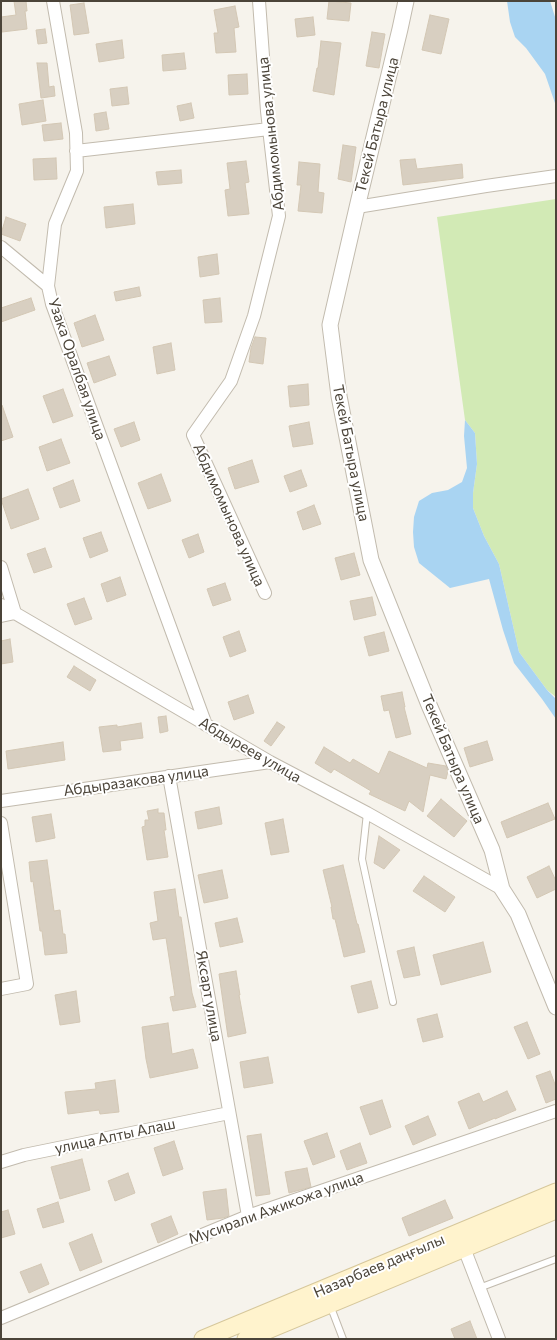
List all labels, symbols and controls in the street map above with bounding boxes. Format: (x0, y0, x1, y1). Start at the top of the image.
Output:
street label: Текей Батыра улица (351, 55, 403, 195)
street label: Абдимомынова улица (254, 56, 288, 212)
street label: Узака Оралбая улица (44, 296, 110, 442)
street label: Текей Батыра улица (329, 383, 373, 523)
street label: Абдимомынова улица (189, 441, 269, 589)
street label: Текей Батыра улица (418, 692, 488, 826)
street label: Абдыреев улица (196, 713, 304, 787)
street label: Абдыразакова улица (62, 762, 210, 800)
street label: Яксарт улица (192, 949, 226, 1043)
street label: улица Алты Алаш (53, 1114, 177, 1158)
street label: Мусирали Ажикожа улица (186, 1168, 366, 1248)
street label: Назарбаев даңғылы (311, 1230, 447, 1302)

